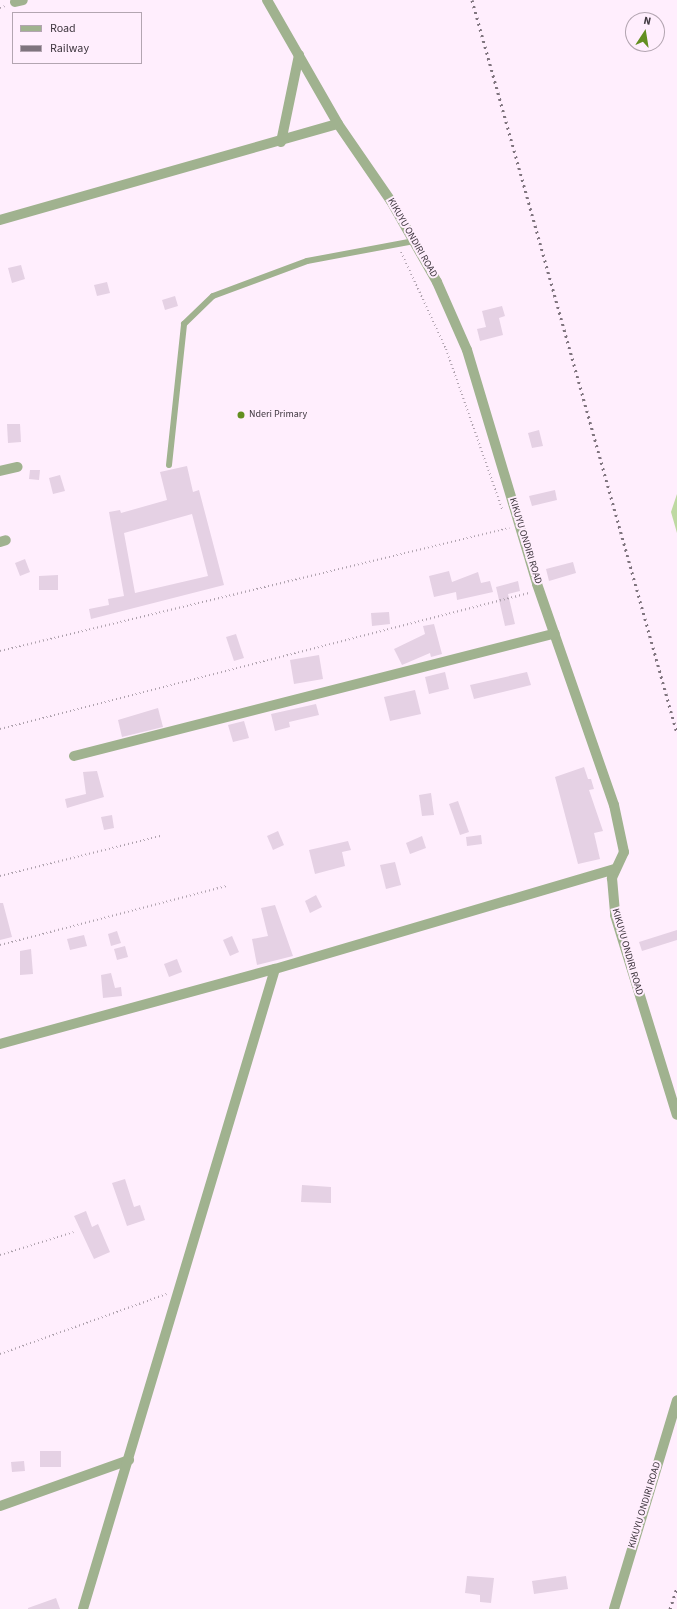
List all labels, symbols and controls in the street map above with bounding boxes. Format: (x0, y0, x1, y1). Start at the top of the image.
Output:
legend (12, 12, 142, 64)
north arrow (625, 12, 665, 52)
text: N (642, 13, 653, 29)
text: Road (50, 20, 76, 37)
text: Railway (50, 40, 89, 57)
street label: KIKUYU ONDIRI ROAD (384, 196, 440, 280)
place label: Nderi Primary (249, 409, 307, 421)
marker: Nderi Primary (236, 410, 246, 420)
street label: KIKUYU ONDIRI ROAD (506, 496, 544, 586)
street label: KIKUYU ONDIRI ROAD (609, 907, 645, 997)
street label: KIKUYU ONDIRI ROAD (626, 1460, 664, 1550)

